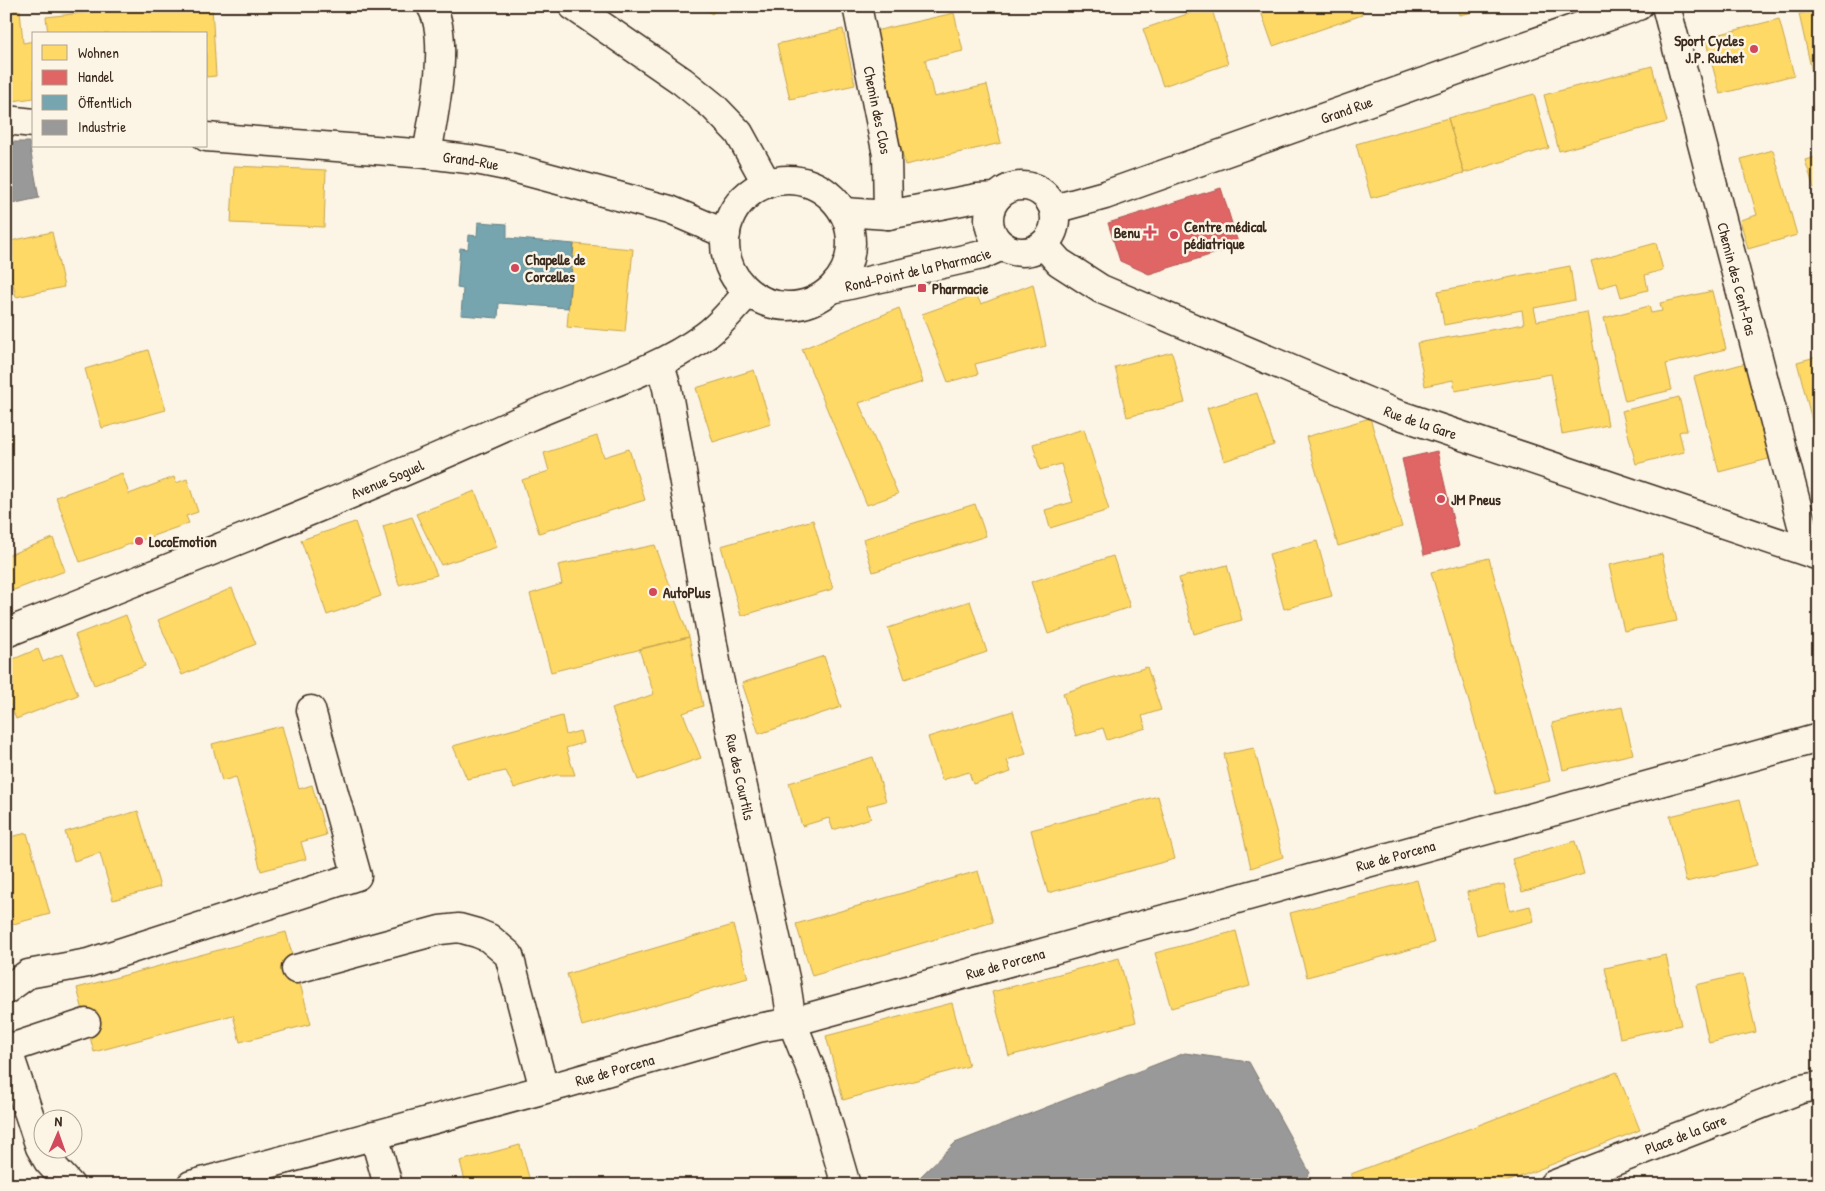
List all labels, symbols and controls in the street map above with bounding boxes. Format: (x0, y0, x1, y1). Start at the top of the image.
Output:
place label: Sport Cycles J.P. Ruchet (1674, 30, 1745, 68)
legend (32, 32, 208, 148)
text: Wohnen (78, 42, 119, 63)
marker: Sport Cycles J.P. Ruchet (1748, 43, 1760, 55)
street label: Chemin des Clos (859, 64, 897, 156)
text: Handel (78, 66, 114, 87)
street label: Grand Rue (1318, 91, 1375, 128)
text: Öffentlich (78, 92, 132, 113)
text: Industrie (78, 116, 126, 137)
street label: Grand-Rue (442, 146, 501, 175)
place label: Centre médical pédiatrique (1184, 216, 1267, 255)
street label: Chemin des Cent-Pas (1713, 220, 1762, 338)
place label: Benu (1114, 222, 1141, 243)
marker: Benu (1144, 226, 1156, 238)
marker: Centre médical pédiatrique (1168, 229, 1180, 241)
street label: Rond-Point de la Pharmacie (843, 241, 991, 295)
place label: Chapelle de Corcelles (525, 249, 586, 287)
marker: Chapelle de Corcelles (509, 262, 521, 274)
place label: Pharmacie (932, 279, 988, 297)
marker: Pharmacie (916, 282, 928, 294)
street label: Rue de la Gare (1381, 400, 1460, 444)
street label: Avenue Soguel (347, 454, 427, 504)
place label: JM Pneus (1451, 489, 1501, 510)
marker: JM Pneus (1435, 493, 1447, 505)
place label: LocoEmotion (149, 531, 217, 552)
marker: LocoEmotion (133, 535, 145, 547)
place label: AutoPlus (663, 582, 711, 603)
marker: AutoPlus (647, 586, 659, 598)
street label: Rue des Courtils (721, 732, 760, 822)
street label: Rue de Porcena (1354, 834, 1437, 876)
street label: Rue de Porcena (963, 942, 1047, 984)
street label: Rue de Porcena (573, 1048, 657, 1091)
north arrow (32, 1108, 82, 1158)
street label: Place de la Gare (1642, 1108, 1729, 1159)
text: N (54, 1111, 63, 1130)

